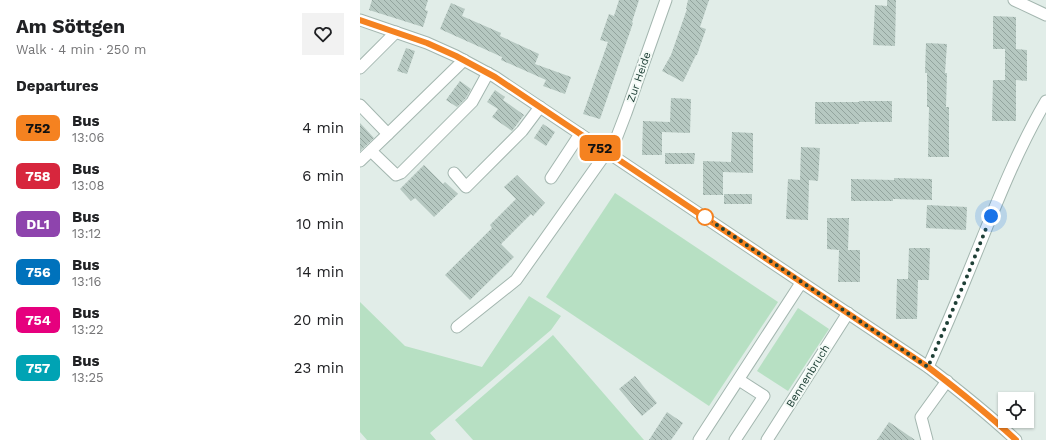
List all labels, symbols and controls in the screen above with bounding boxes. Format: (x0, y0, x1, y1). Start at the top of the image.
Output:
button: heart (302, 13, 344, 55)
text: Am Söttgen (16, 15, 125, 38)
text: Walk · 4 min · 250 m (16, 42, 146, 57)
street label: Zur Heide (624, 50, 654, 104)
text: Departures (16, 77, 99, 95)
text: Bus (72, 112, 100, 130)
text: 4 min (302, 119, 344, 137)
text: 752 (26, 120, 50, 136)
text: 13:06 (72, 130, 105, 145)
line badge: 752 (577, 135, 623, 161)
text: 752 (588, 140, 612, 156)
text: Bus (72, 160, 100, 178)
text: 6 min (302, 167, 344, 185)
text: 758 (25, 168, 51, 184)
text: 13:08 (72, 178, 105, 193)
your location (981, 206, 1001, 226)
text: Bus (72, 208, 100, 226)
unlabelled marker (696, 208, 714, 226)
text: 10 min (296, 215, 344, 233)
text: DL1 (26, 216, 50, 232)
text: 13:12 (72, 226, 101, 241)
text: Bus (72, 256, 100, 274)
text: 14 min (296, 263, 344, 281)
text: 756 (25, 264, 51, 280)
text: 13:16 (72, 274, 101, 289)
text: Bus (72, 304, 100, 322)
text: 20 min (293, 311, 344, 329)
text: 754 (25, 312, 51, 328)
text: 13:22 (72, 322, 104, 337)
street label: Bennenbruch (784, 342, 832, 410)
text: Bus (72, 352, 100, 370)
text: 23 min (294, 359, 344, 377)
text: 757 (26, 360, 50, 376)
text: 13:25 (72, 370, 104, 385)
map controls (998, 392, 1034, 428)
button: locate (998, 392, 1034, 428)

